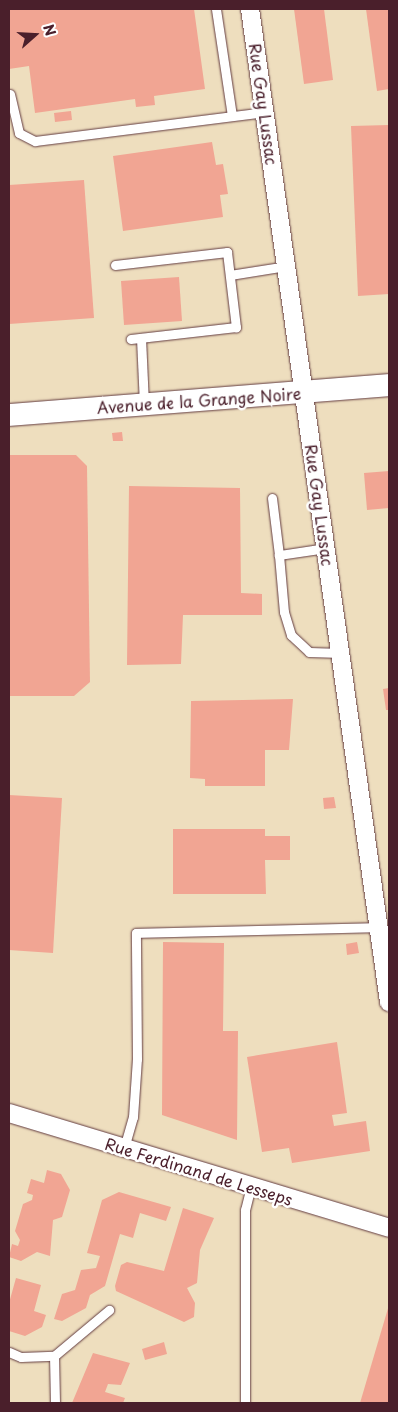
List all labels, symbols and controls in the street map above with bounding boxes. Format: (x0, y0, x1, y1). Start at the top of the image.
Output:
north arrow (10, 10, 60, 60)
text: N (38, 21, 61, 39)
street label: Rue Gay Lussac (246, 42, 282, 166)
street label: Avenue de la Grange Noire (95, 383, 303, 417)
street label: Rue Gay Lussac (302, 443, 338, 567)
street label: Rue Ferdinand de Lesseps (101, 1133, 297, 1209)

